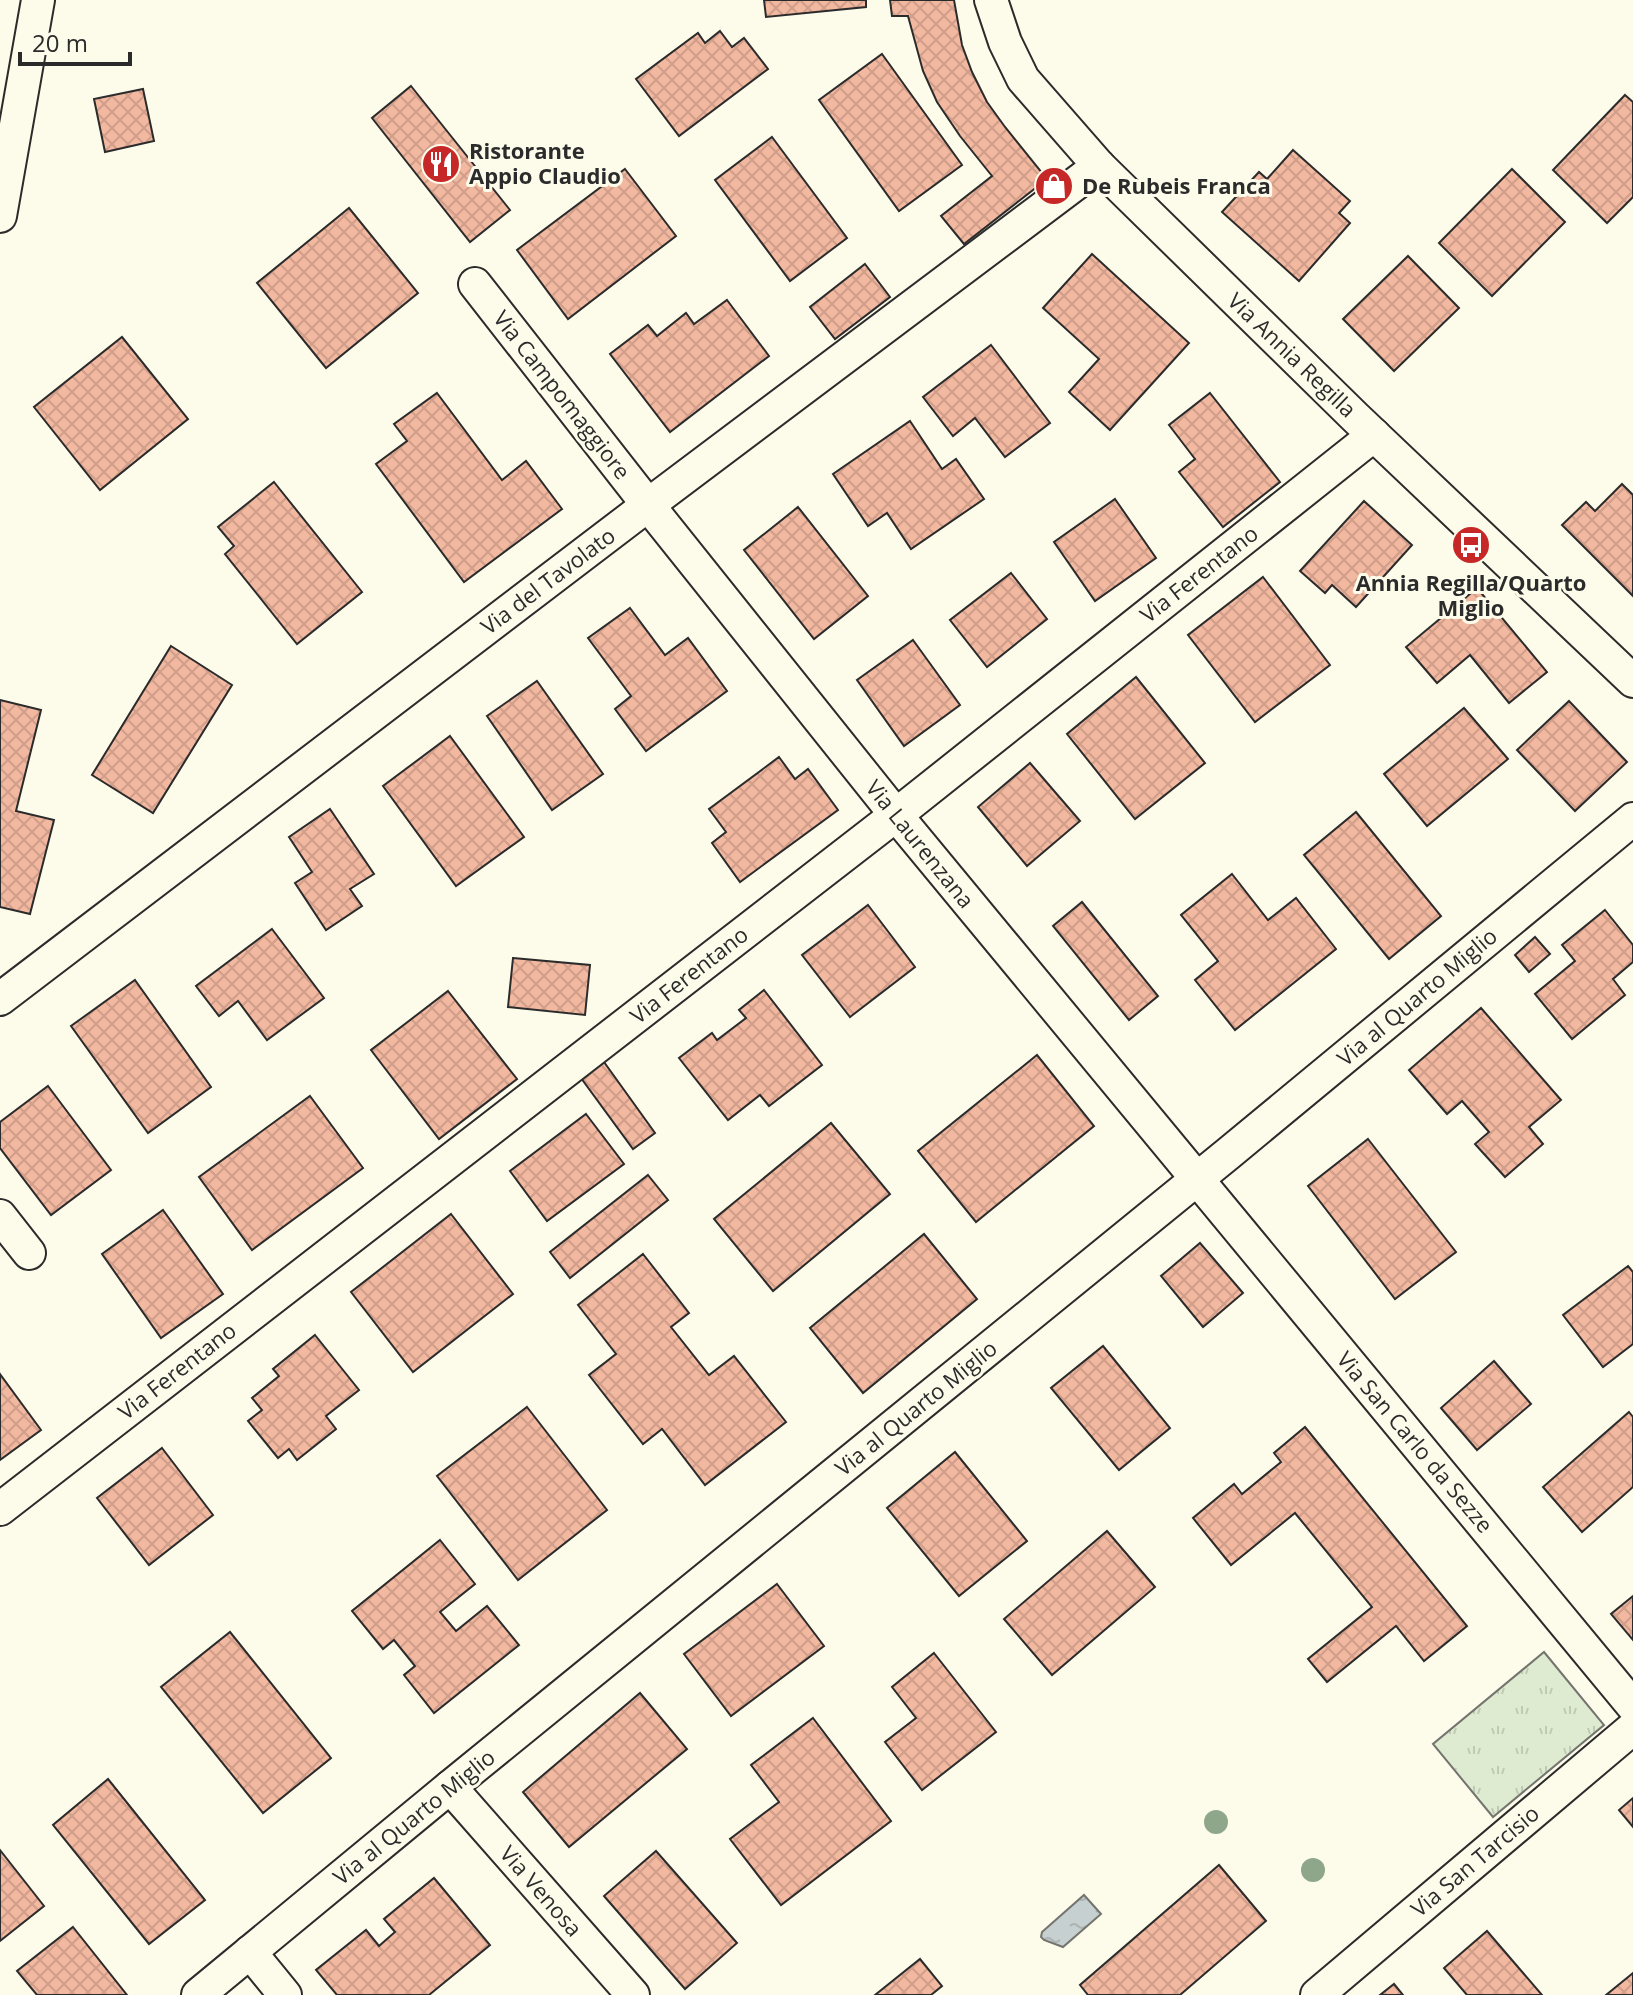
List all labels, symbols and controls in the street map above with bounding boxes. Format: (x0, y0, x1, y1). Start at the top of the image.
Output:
scale bar (20, 16, 130, 66)
text: 20 m (32, 26, 88, 59)
place label: Ristorante Appio Claudio (469, 135, 621, 190)
restaurant icon: Ristorante Appio Claudio (420, 143, 462, 185)
shop icon: De Rubeis Franca (1033, 165, 1075, 207)
place label: De Rubeis Franca (1082, 170, 1271, 200)
street label: Via Annia Regilla (1222, 285, 1363, 423)
street label: Via Campomaggiore (487, 304, 638, 485)
street label: Via Ferentano (1133, 518, 1264, 629)
street label: Via del Tavolato (474, 520, 621, 641)
bus stop icon: Annia Regilla/Quarto Miglio (1450, 524, 1492, 566)
place label: Annia Regilla/Quarto Miglio (1356, 567, 1586, 622)
street label: Via Laurenzana (860, 773, 982, 914)
street label: Via Ferentano (623, 919, 754, 1030)
street label: Via al Quarto Miglio (1330, 920, 1503, 1072)
street label: Via Ferentano (111, 1315, 242, 1426)
street label: Via al Quarto Miglio (828, 1333, 1003, 1482)
street label: Via San Carlo da Sezze (1331, 1344, 1501, 1539)
street label: Via al Quarto Miglio (326, 1742, 501, 1891)
street label: Via San Tarcisio (1404, 1798, 1545, 1923)
street label: Via Venosa (494, 1838, 590, 1942)

